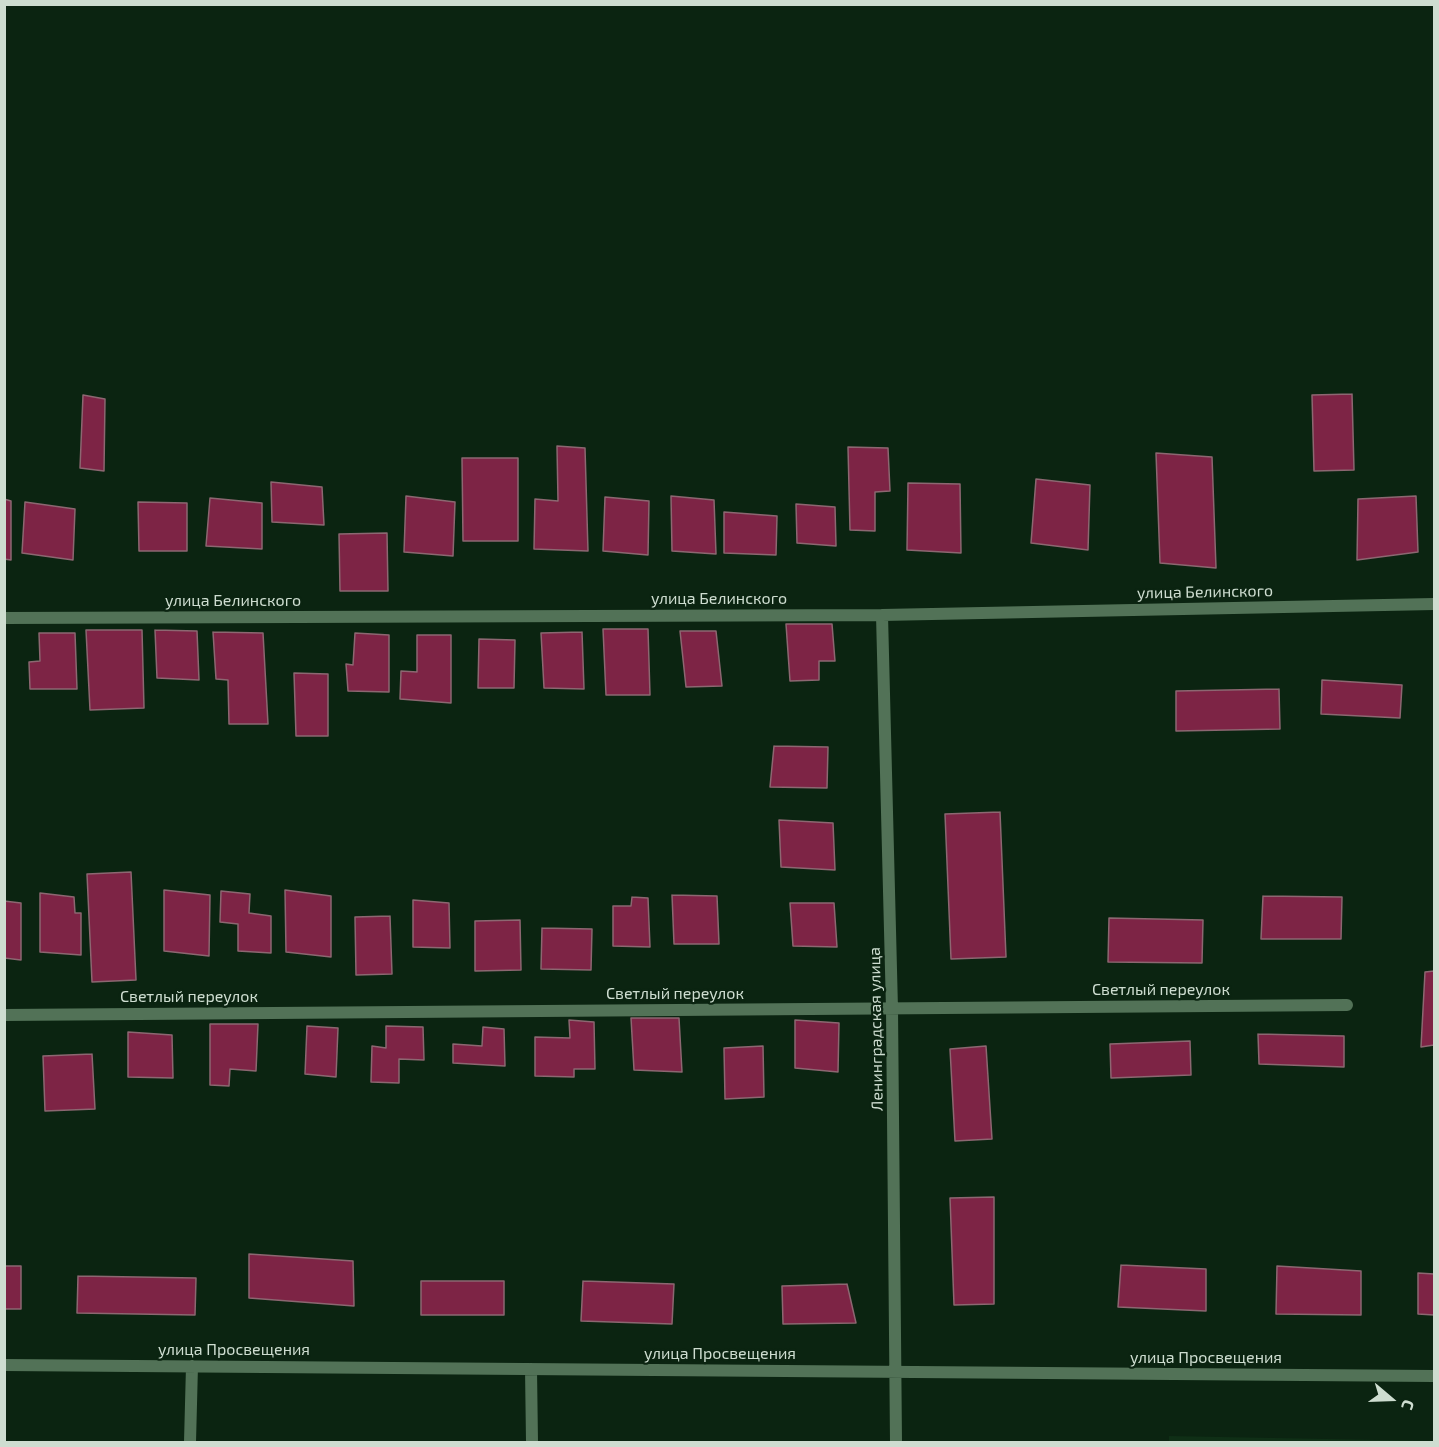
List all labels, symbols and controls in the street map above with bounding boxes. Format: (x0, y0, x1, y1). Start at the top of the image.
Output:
street label: улица Белинского (1137, 581, 1273, 603)
street label: улица Белинского (651, 589, 787, 609)
street label: улица Белинского (165, 591, 301, 611)
street label: Ленинградская улица (865, 947, 887, 1111)
street label: Светлый переулок (1092, 980, 1230, 1000)
street label: Светлый переулок (606, 984, 744, 1004)
street label: Светлый переулок (120, 987, 258, 1007)
street label: улица Просвещения (158, 1340, 310, 1360)
street label: улица Просвещения (644, 1344, 796, 1364)
street label: улица Просвещения (1130, 1348, 1282, 1368)
north arrow (1361, 1369, 1421, 1429)
text: С (1398, 1397, 1419, 1413)

